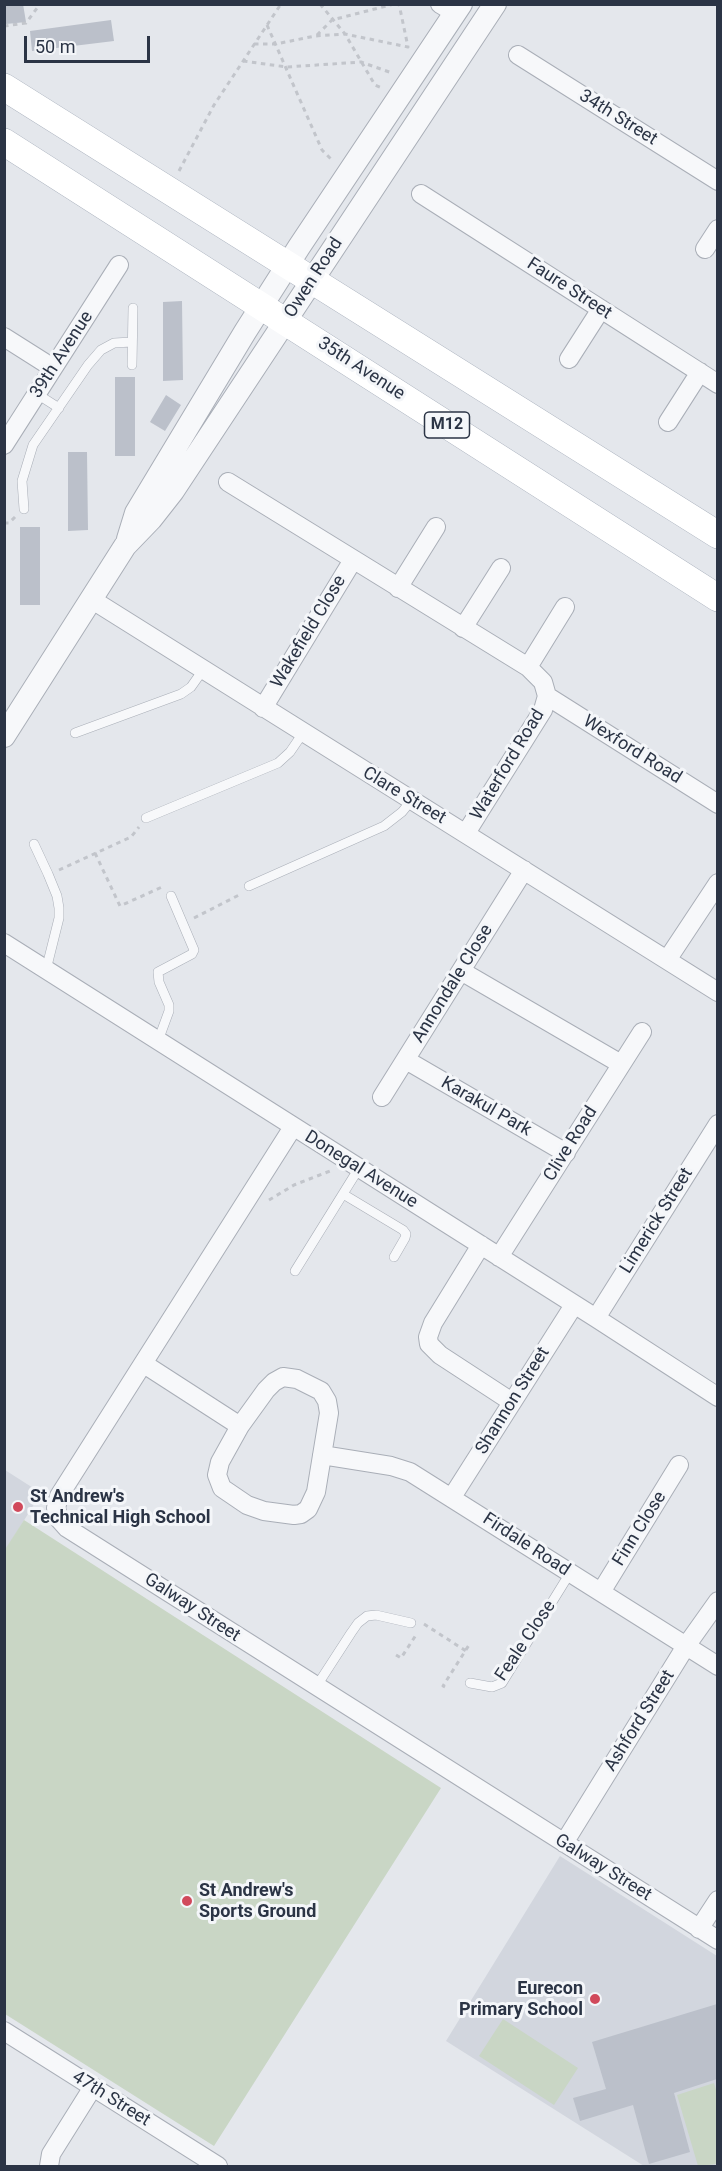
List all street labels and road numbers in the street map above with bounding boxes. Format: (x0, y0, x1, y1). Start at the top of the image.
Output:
street label: 34th Street (575, 86, 661, 150)
street label: Owen Road (280, 234, 348, 322)
street label: Faure Street (523, 254, 615, 324)
street label: 39th Avenue (26, 307, 98, 403)
street label: 35th Avenue (313, 333, 409, 405)
road number: M12 (424, 412, 470, 438)
street label: Wakefield Close (267, 572, 351, 692)
street label: Waterford Road (466, 706, 550, 824)
street label: Wexford Road (579, 711, 685, 789)
street label: Clare Street (358, 763, 450, 829)
street label: Annondale Close (408, 921, 498, 1047)
street label: Karakul Park (437, 1072, 535, 1142)
street label: Clive Road (539, 1102, 603, 1186)
street label: Donegal Avenue (301, 1127, 421, 1213)
street label: Limerick Street (616, 1164, 698, 1278)
street label: Shannon Street (471, 1343, 555, 1459)
street label: Finn Close (609, 1488, 671, 1570)
street label: Firdale Road (478, 1509, 574, 1581)
street label: Galway Street (140, 1569, 244, 1647)
street label: Feale Close (491, 1597, 561, 1685)
street label: Ashford Street (600, 1666, 680, 1776)
street label: Galway Street (551, 1830, 655, 1906)
street label: 47th Street (68, 2067, 154, 2131)

